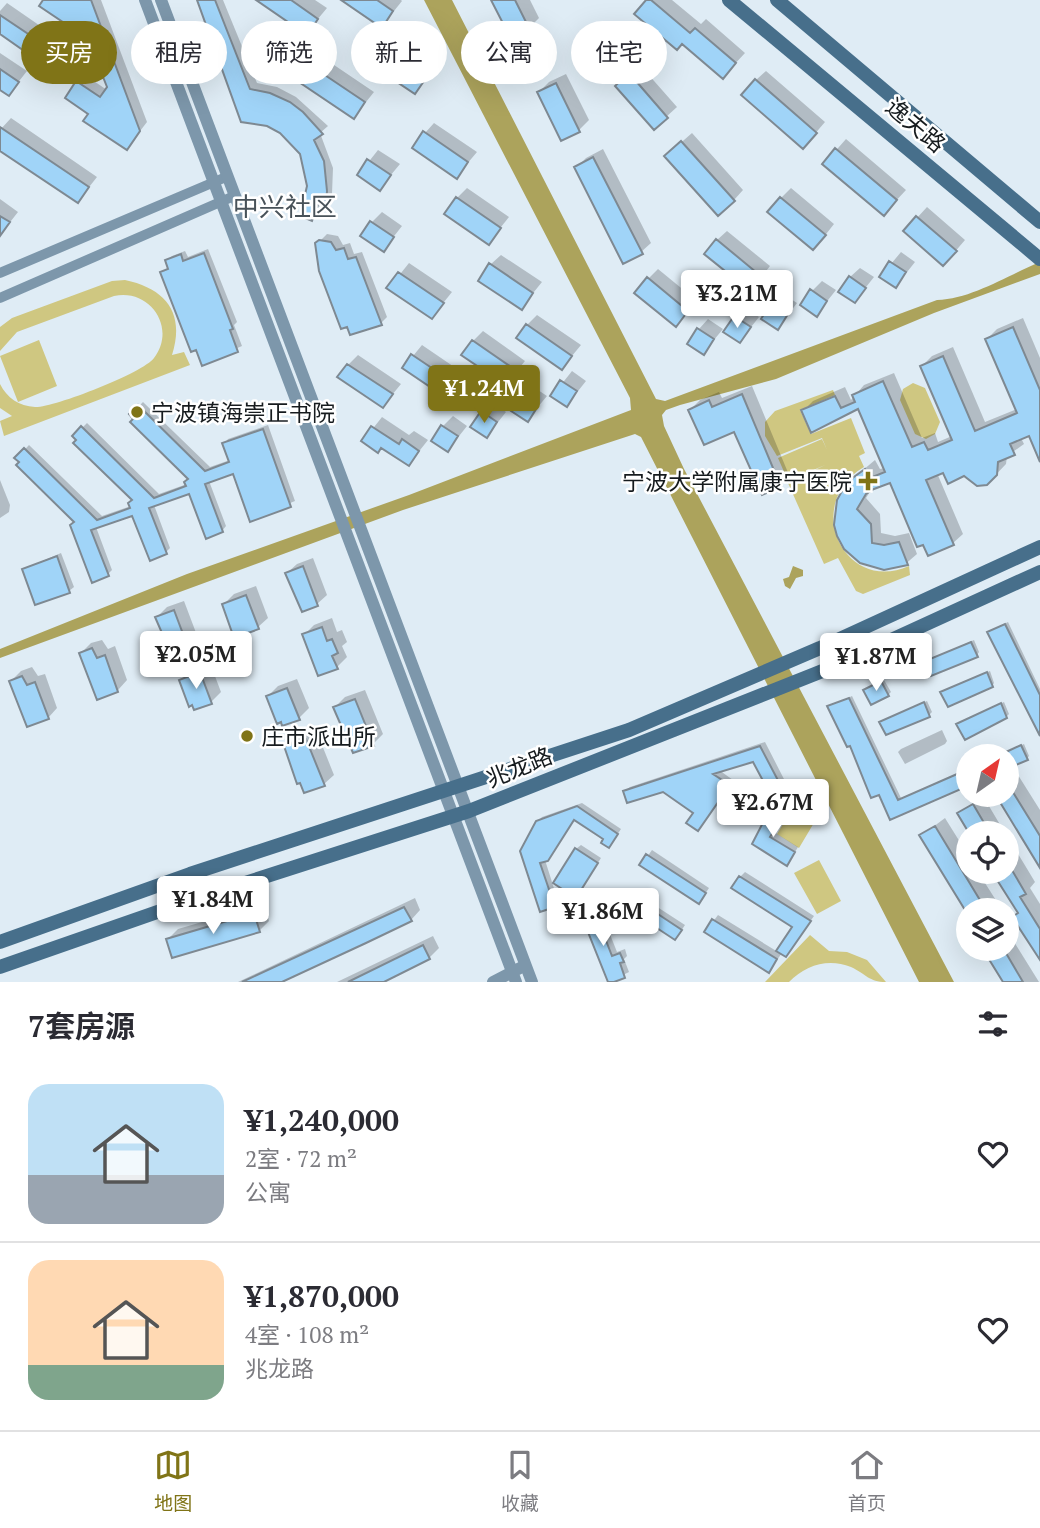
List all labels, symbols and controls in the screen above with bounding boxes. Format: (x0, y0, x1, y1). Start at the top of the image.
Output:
chip: 买房 (21, 21, 117, 84)
chip: 租房 (131, 21, 227, 84)
chip: 筛选 (241, 21, 337, 84)
chip: 新上 (351, 21, 447, 84)
chip: 公寓 (461, 21, 557, 84)
chip: 住宅 (571, 21, 667, 84)
street label: 逸夫路 (880, 91, 952, 159)
district label: 中兴社区 (233, 189, 337, 223)
pin: ¥3.21M (680, 270, 794, 330)
text: ¥3.21M (697, 277, 777, 308)
pin: ¥1.24M (427, 366, 541, 425)
text: ¥1.24M (444, 372, 524, 403)
place label: 宁波镇海崇正书院 (151, 397, 335, 428)
marker: 宁波镇海崇正书院 (129, 404, 145, 420)
place label: 宁波大学附属康宁医院 (622, 466, 852, 497)
marker: 宁波大学附属康宁医院 (858, 471, 878, 491)
pin: ¥2.05M (139, 632, 253, 691)
pin: ¥1.87M (819, 634, 933, 693)
text: ¥2.05M (156, 638, 236, 669)
text: ¥1.87M (836, 640, 916, 671)
place label: 庄市派出所 (261, 721, 376, 752)
marker: 庄市派出所 (239, 728, 255, 744)
street label: 兆龙路 (481, 740, 557, 794)
north arrow (956, 744, 1018, 807)
map controls (956, 744, 1019, 961)
pin: ¥2.67M (716, 780, 830, 839)
text: ¥2.67M (733, 786, 813, 817)
button: locate (956, 821, 1019, 884)
pin: ¥1.84M (156, 876, 270, 936)
text: ¥1.84M (173, 883, 253, 914)
pin: ¥1.86M (546, 888, 660, 948)
text: ¥1.86M (563, 895, 643, 926)
button: layers (956, 898, 1019, 961)
icon: filters (974, 1005, 1012, 1043)
text: 7套房源 (28, 1006, 135, 1046)
text: ¥1,240,000 (245, 1100, 399, 1140)
icon: home (84, 1112, 168, 1196)
icon: heart (974, 1135, 1012, 1173)
text: 2室 · 72 m² (245, 1143, 357, 1174)
text: 公寓 (245, 1177, 291, 1208)
text: ¥1,870,000 (245, 1276, 399, 1316)
icon: home (84, 1288, 168, 1372)
icon: heart (974, 1311, 1012, 1349)
text: 4室 · 108 m² (245, 1319, 369, 1350)
text: 兆龙路 (245, 1353, 314, 1384)
tab: 地图 (154, 1446, 192, 1515)
tab: 收藏 (501, 1446, 539, 1515)
tab: 首页 (848, 1446, 886, 1515)

